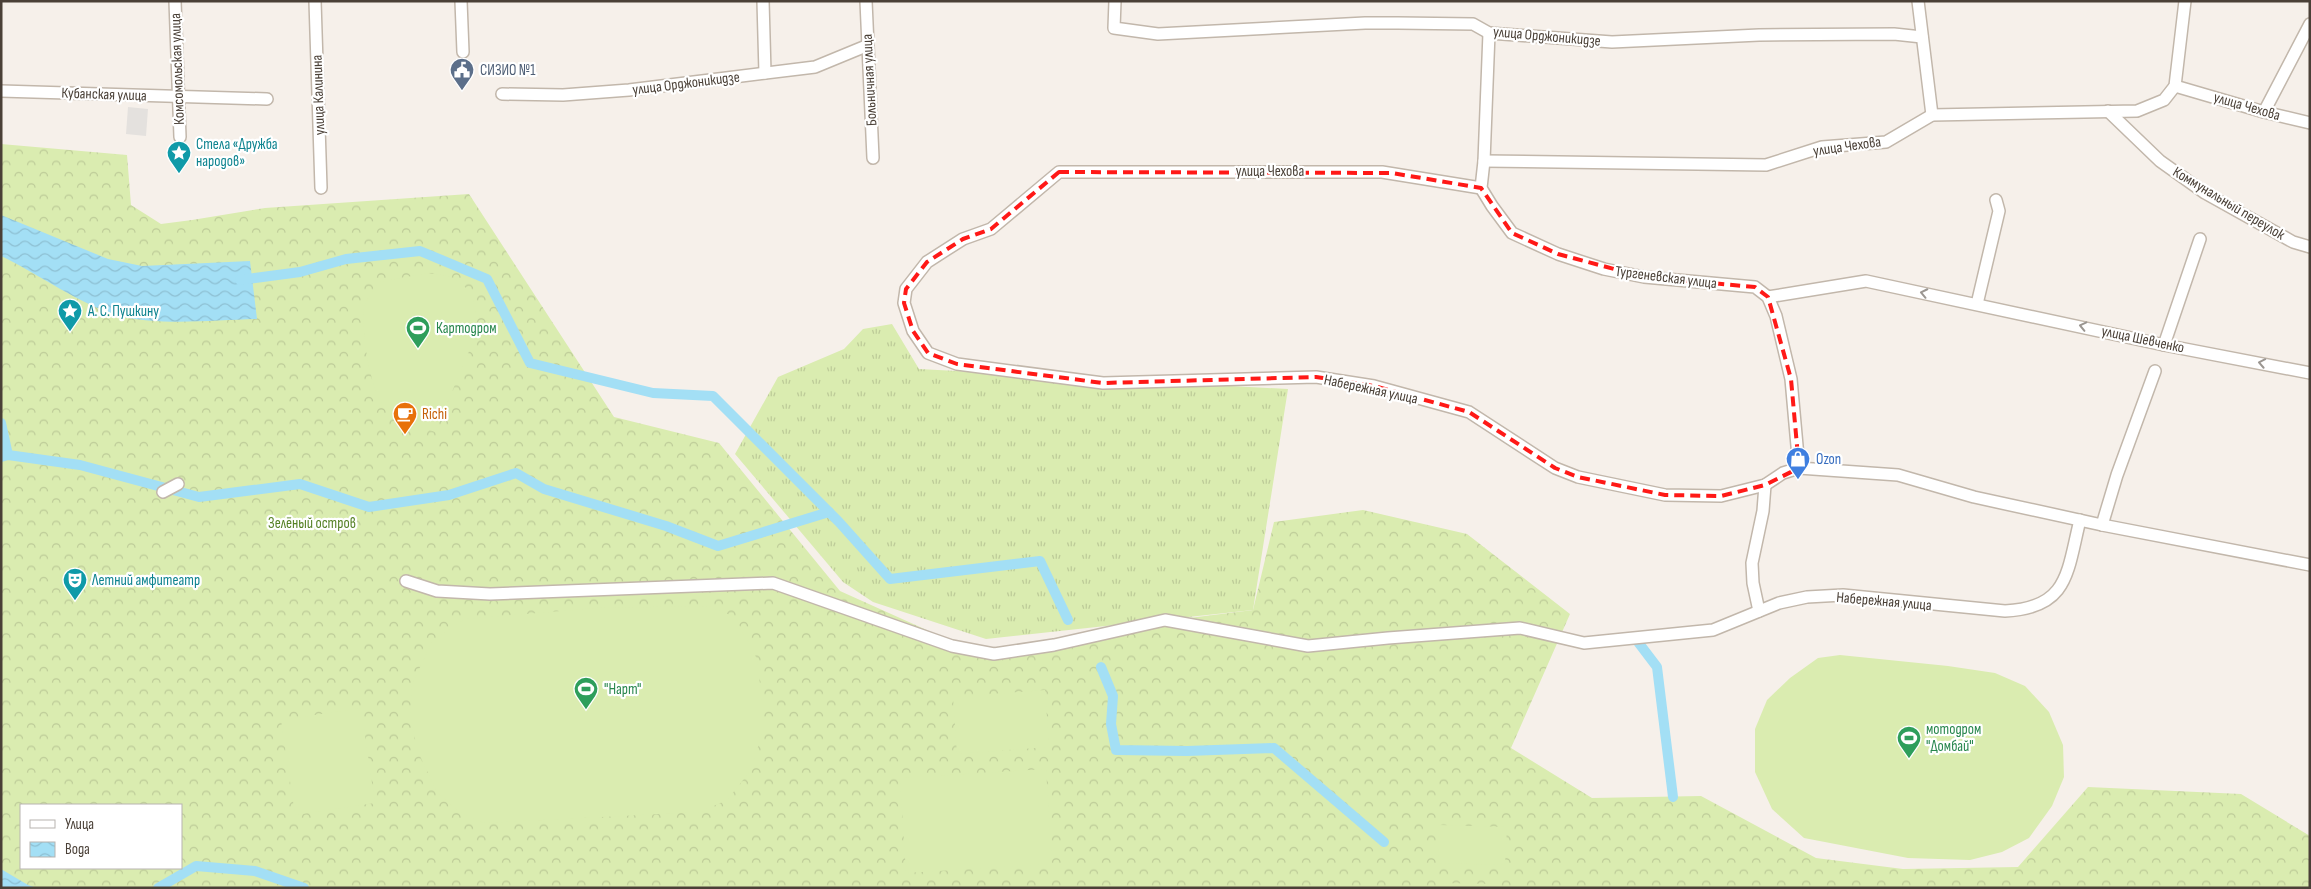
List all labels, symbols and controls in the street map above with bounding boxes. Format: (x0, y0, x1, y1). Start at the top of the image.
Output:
street label: Комсомольская улица (166, 13, 189, 125)
street label: улица Орджоникидзе (1492, 22, 1602, 51)
street label: Больничная улица (858, 33, 881, 126)
street label: улица Калинина (308, 54, 329, 135)
public building icon: СИЗИО №1 (449, 57, 475, 91)
place label: СИЗИО №1 (480, 61, 536, 80)
street label: улица Орджоникидзе (631, 67, 741, 99)
street label: Кубанская улица (61, 84, 147, 105)
street label: улица Чехова (2211, 88, 2283, 125)
street label: улица Чехова (1812, 132, 1883, 161)
place label: Стела «Дружба народов» (196, 135, 278, 171)
place icon: Стела «Дружба народов» (166, 140, 192, 174)
street label: улица Чехова (1236, 162, 1304, 181)
street label: Коммунальный переулок (2169, 162, 2289, 245)
street label: Тургеневская улица (1614, 262, 1718, 293)
one-way arrow (1919, 288, 1928, 298)
place icon: А. С. Пушкину (57, 298, 83, 332)
place label: А. С. Пушкину (87, 302, 159, 321)
sports icon: Картодром (405, 315, 431, 349)
place label: Картодром (436, 319, 497, 338)
one-way arrow (2078, 321, 2087, 332)
street label: улица Шевченко (2100, 321, 2186, 358)
one-way arrow (2258, 359, 2266, 369)
street label: Набережная улица (1322, 370, 1420, 409)
cafe icon: Richi (392, 401, 418, 435)
place label: Richi (422, 405, 447, 424)
shop icon: Ozon (1785, 446, 1811, 480)
place label: Ozon (1816, 450, 1841, 469)
park label: Зелёный остров (268, 514, 356, 533)
theatre icon: Летний амфитеатр (62, 567, 88, 601)
place label: Летний амфитеатр (91, 571, 200, 590)
street label: Набережная улица (1836, 588, 1933, 615)
sports icon: "Нарт" (573, 676, 599, 710)
place label: "Нарт" (604, 680, 641, 699)
place label: мотодром "Домбай" (1926, 720, 1981, 756)
sports icon: мотодром "Домбай" (1896, 725, 1922, 759)
legend (20, 804, 182, 869)
text: Улица (65, 815, 94, 834)
text: Вода (65, 840, 90, 859)

